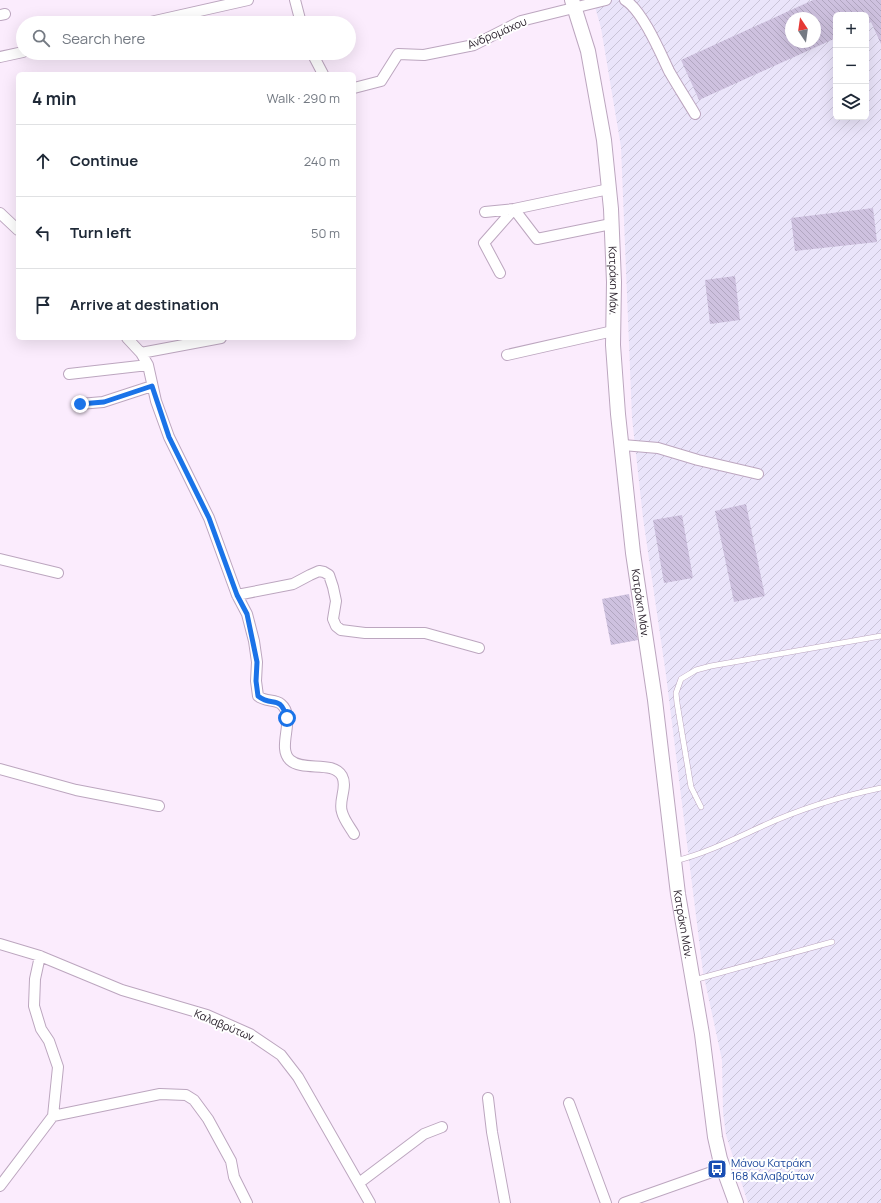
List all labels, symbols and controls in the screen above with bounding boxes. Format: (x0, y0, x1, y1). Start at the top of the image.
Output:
north arrow (785, 12, 821, 48)
map controls (833, 12, 869, 120)
button: + (833, 12, 869, 48)
street label: Ανδρομάχου (465, 13, 529, 52)
search box (16, 16, 356, 60)
icon: search (30, 27, 52, 49)
text: Search here (62, 28, 145, 49)
button: − (833, 48, 869, 84)
button: layers (833, 84, 869, 120)
text: 4 min (32, 87, 76, 110)
text: Walk · 290 m (267, 89, 340, 107)
icon: ahead (32, 150, 54, 172)
text: Continue (70, 150, 138, 171)
text: 240 m (304, 152, 340, 170)
icon: left (32, 222, 54, 244)
text: Turn left (70, 222, 132, 243)
text: 50 m (311, 224, 340, 242)
street label: Κατράκη Μάν. (606, 246, 622, 316)
icon: arrive (32, 294, 54, 316)
text: Arrive at destination (70, 294, 219, 315)
route end (71, 395, 89, 413)
street label: Κατράκη Μάν. (628, 568, 654, 639)
route start (278, 709, 296, 727)
street label: Κατράκη Μάν. (671, 889, 697, 960)
street label: Καλαβρύτων (192, 1005, 257, 1044)
place label: Μάνου Κατράκη 168 Καλαβρύτων (731, 1155, 815, 1183)
bus stop icon: Μάνου Κατράκη 168 Καλαβρύτων (706, 1158, 728, 1180)

